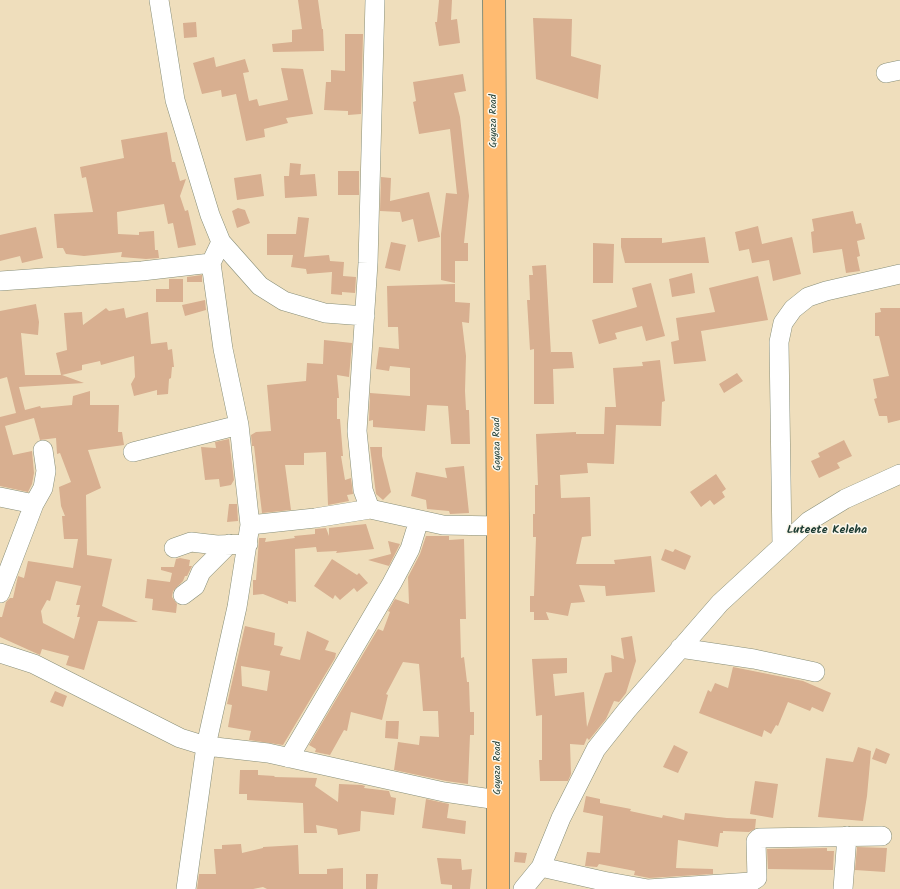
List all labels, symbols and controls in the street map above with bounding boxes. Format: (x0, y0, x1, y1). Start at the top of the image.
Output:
street label: Gayaza Road (488, 94, 500, 148)
street label: Gayaza Road (492, 417, 504, 471)
district label: Luteete Keleha (787, 524, 867, 538)
street label: Gayaza Road (492, 741, 504, 795)

